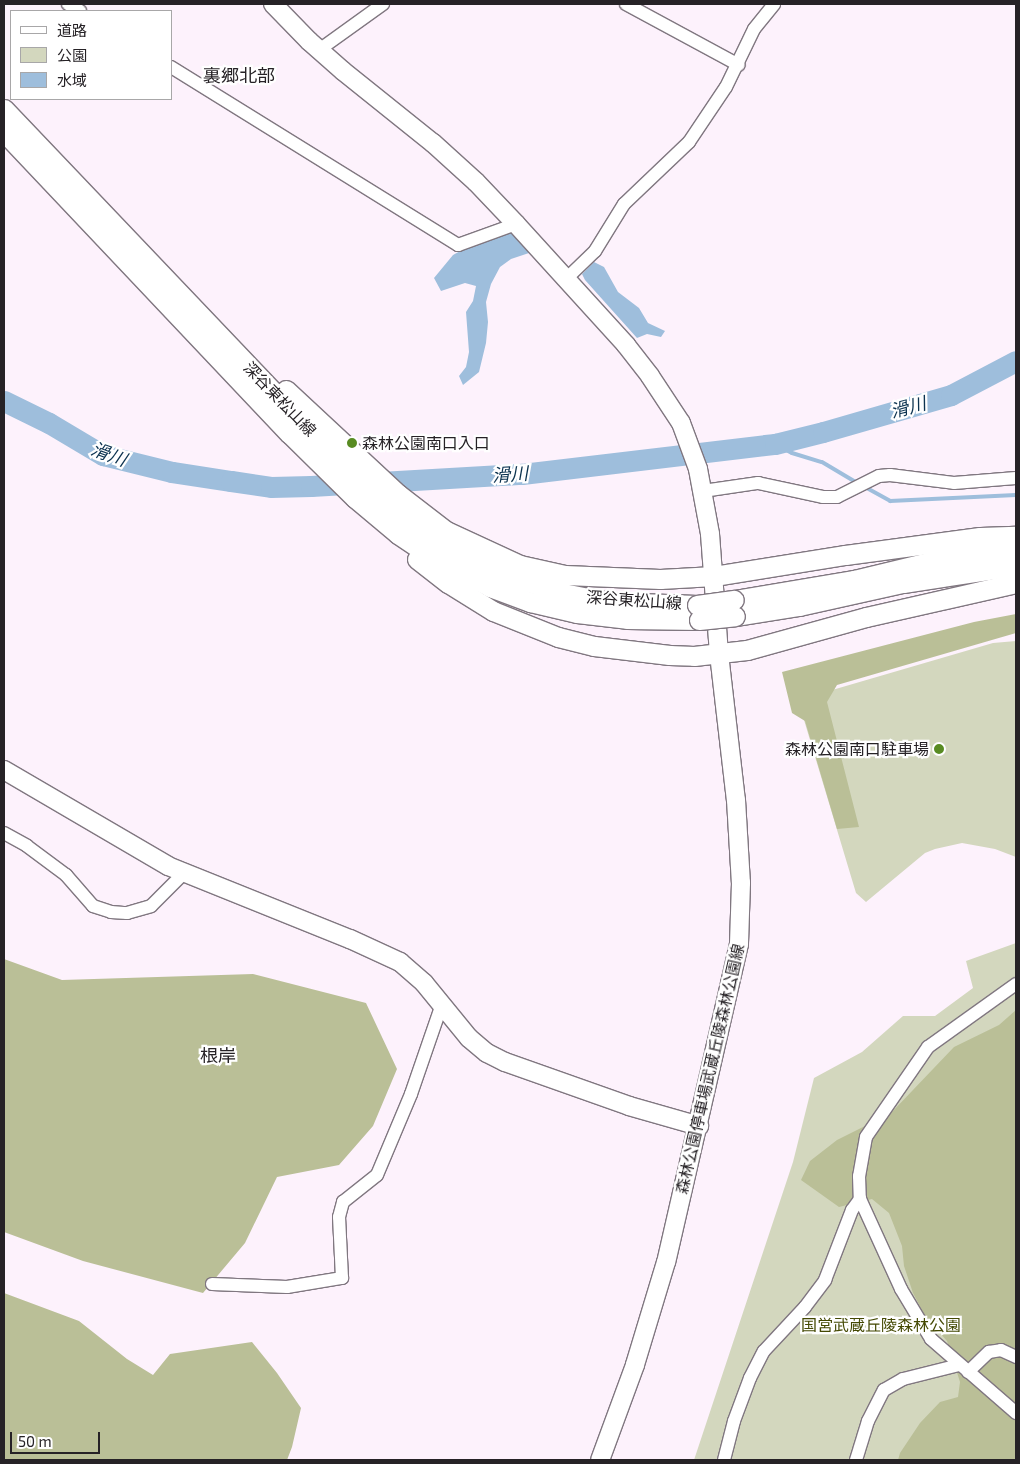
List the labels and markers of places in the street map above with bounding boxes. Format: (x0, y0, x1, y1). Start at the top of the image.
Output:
place label: 森林公園南口入口 (362, 433, 490, 453)
marker: 森林公園南口入口 (346, 437, 358, 449)
place label: 森林公園南口駐車場 (785, 739, 929, 759)
marker: 森林公園南口駐車場 (933, 743, 945, 755)

